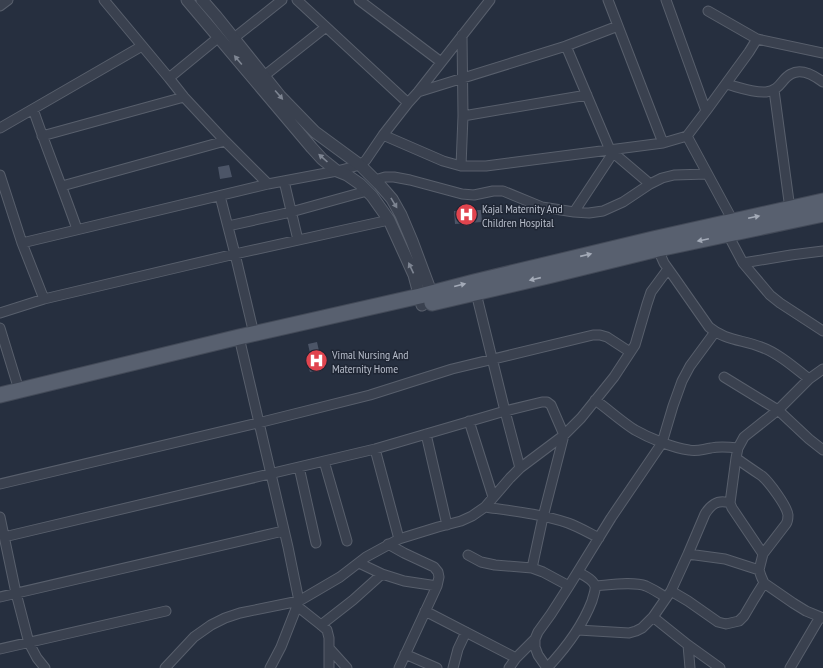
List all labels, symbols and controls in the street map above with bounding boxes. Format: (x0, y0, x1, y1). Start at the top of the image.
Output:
one-way arrow (234, 55, 243, 65)
one-way arrow (275, 90, 284, 100)
one-way arrow (318, 154, 328, 163)
one-way arrow (390, 197, 397, 209)
place label: Kajal Maternity And Children Hospital (482, 201, 563, 230)
hospital icon: Kajal Maternity And Children Hospital (454, 202, 480, 228)
one-way arrow (748, 213, 760, 219)
one-way arrow (697, 237, 709, 243)
one-way arrow (581, 252, 593, 258)
one-way arrow (408, 262, 414, 273)
one-way arrow (529, 277, 542, 283)
one-way arrow (454, 282, 466, 288)
place label: Vimal Nursing And Maternity Home (331, 347, 409, 376)
hospital icon: Vimal Nursing And Maternity Home (303, 348, 329, 374)

